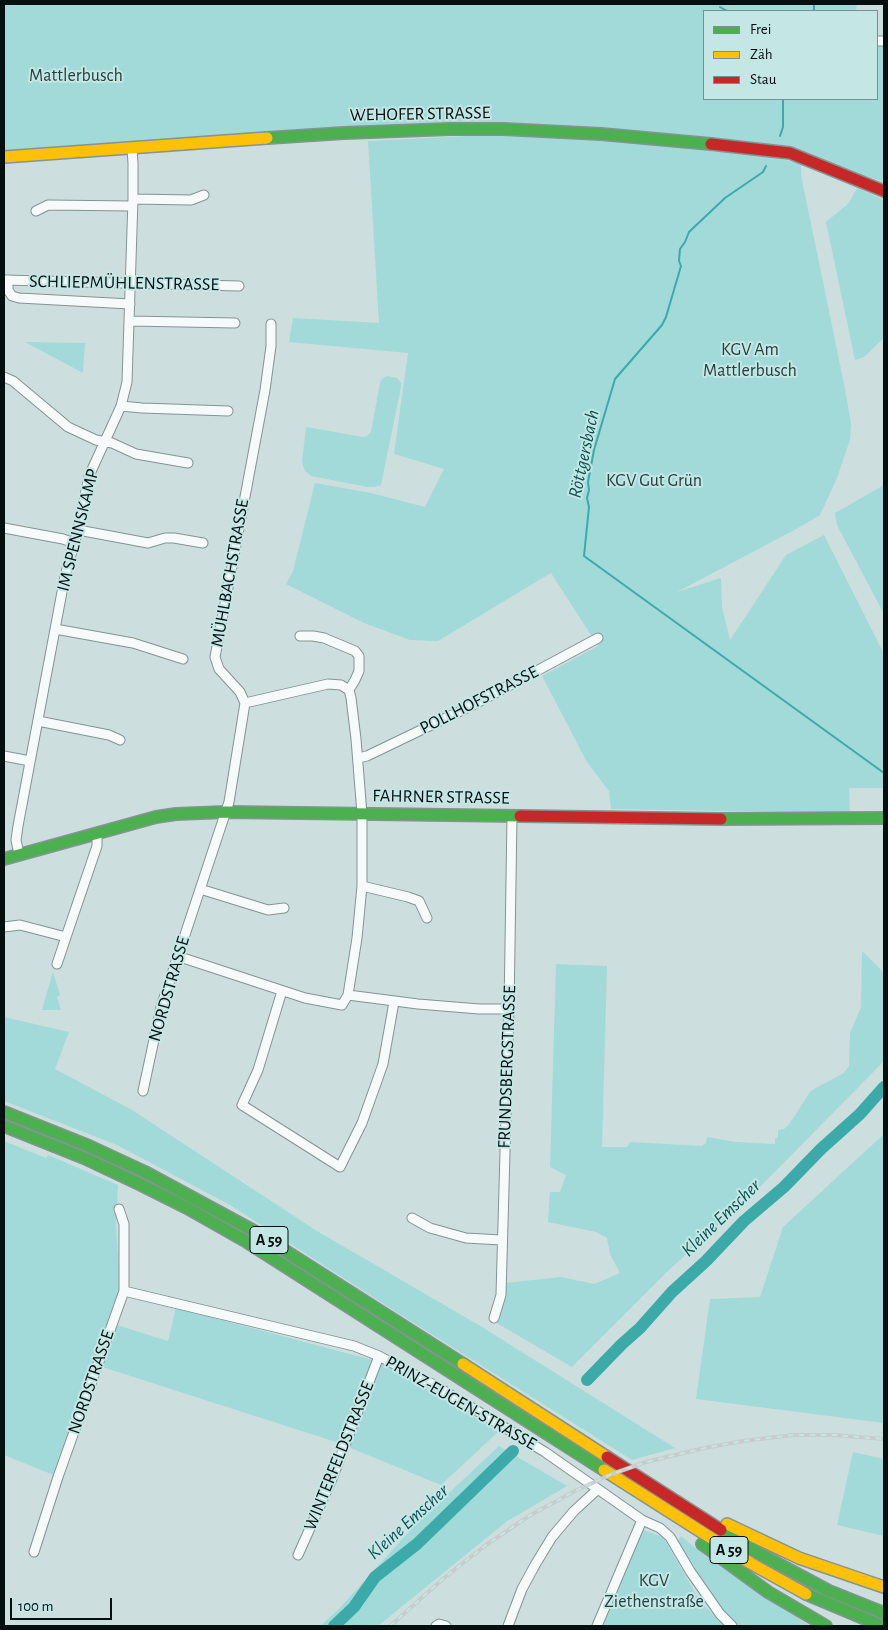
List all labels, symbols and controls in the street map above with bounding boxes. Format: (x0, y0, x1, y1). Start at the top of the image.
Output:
legend (703, 10, 878, 100)
text: Frei (750, 22, 771, 37)
text: Zäh (750, 47, 773, 62)
park label: Mattlerbusch (29, 65, 123, 87)
text: Stau (750, 72, 776, 87)
street label: WEHOFER STRASSE (349, 102, 491, 126)
street label: SCHLIEPMÜHLENSTRASSE (29, 271, 219, 295)
park label: KGV Am Mattlerbusch (703, 339, 797, 382)
water label: Röttgersbach (564, 408, 604, 500)
street label: IM SPENNSKAMP (52, 467, 104, 593)
park label: KGV Gut Grün (606, 470, 702, 492)
street label: MÜHLBACHSTRASSE (206, 497, 254, 649)
street label: POLLHOFSTRASSE (416, 661, 542, 739)
street label: FAHRNER STRASSE (372, 785, 510, 809)
street label: NORDSTRASSE (144, 934, 194, 1044)
street label: FRUNDSBERGSTRASSE (493, 985, 521, 1149)
water label: Kleine Emscher (677, 1175, 765, 1261)
road number: A 59 (250, 1226, 288, 1254)
street label: NORDSTRASSE (63, 1327, 119, 1437)
street label: PRINZ-EUGEN-STRASSE (382, 1351, 540, 1455)
street label: WINTERFELDSTRASSE (299, 1378, 379, 1534)
water label: Kleine Emscher (363, 1480, 453, 1564)
road number: A 59 (710, 1536, 748, 1564)
park label: KGV Ziethenstraße (604, 1570, 704, 1612)
scale bar (12, 1588, 115, 1620)
text: 100 m (18, 1599, 53, 1614)

